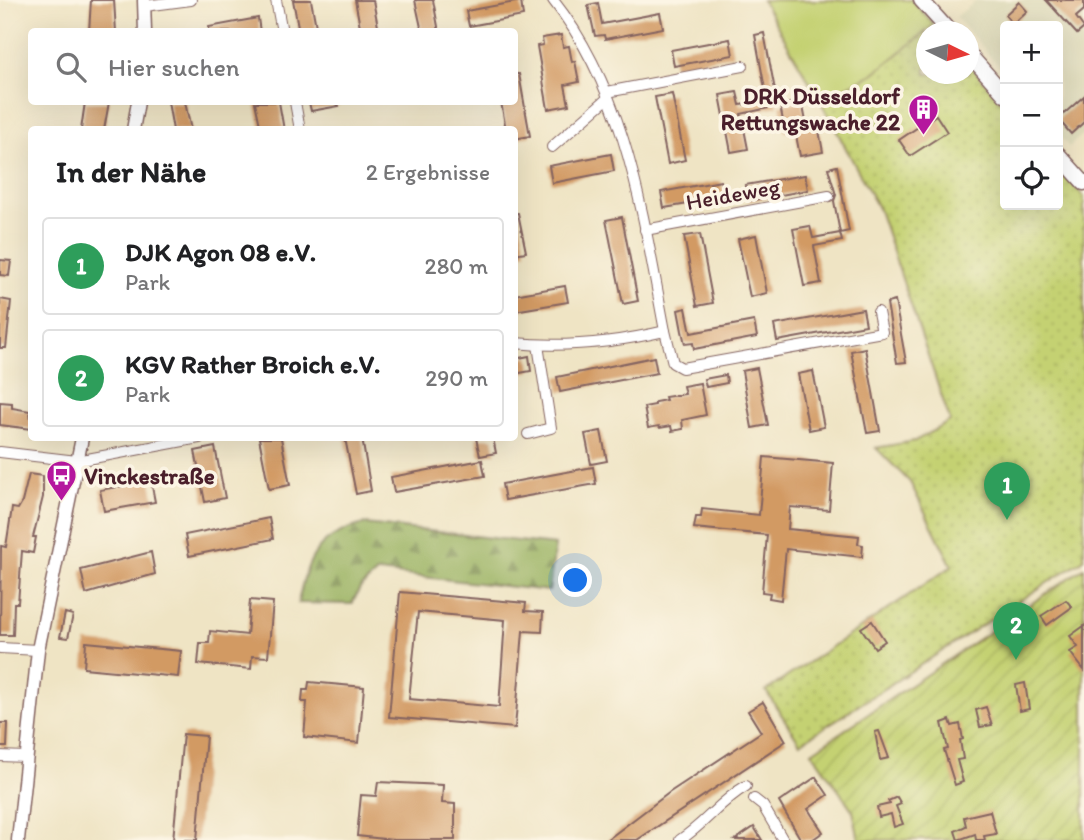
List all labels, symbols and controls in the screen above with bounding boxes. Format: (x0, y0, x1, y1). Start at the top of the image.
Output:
north arrow (916, 21, 979, 84)
map controls (1000, 21, 1063, 210)
button: + (1000, 21, 1063, 84)
search box (28, 28, 518, 105)
icon: search (52, 48, 90, 86)
text: Hier suchen (108, 51, 240, 83)
place label: DRK Düsseldorf Rettungswache 22 (721, 82, 901, 136)
button: − (1000, 84, 1063, 147)
building icon: DRK Düsseldorf Rettungswache 22 (906, 92, 940, 136)
button: locate (1000, 147, 1063, 210)
text: In der Nähe (56, 153, 206, 190)
text: 2 Ergebnisse (366, 158, 490, 186)
street label: Heideweg (684, 172, 782, 216)
text: DJK Agon 08 e.V. (125, 236, 316, 268)
text: 1 (76, 252, 86, 280)
text: 280 m (425, 252, 488, 280)
text: Park (125, 268, 170, 296)
text: KGV Rather Broich e.V. (125, 348, 380, 380)
text: 2 (75, 364, 87, 392)
text: 290 m (425, 364, 488, 392)
text: Park (125, 380, 170, 408)
bus stop icon: Vinckestraße (44, 459, 78, 503)
place label: Vinckestraße (84, 462, 215, 490)
pin: 1 (984, 462, 1030, 520)
your location (558, 563, 592, 597)
pin: 2 (993, 602, 1039, 660)

